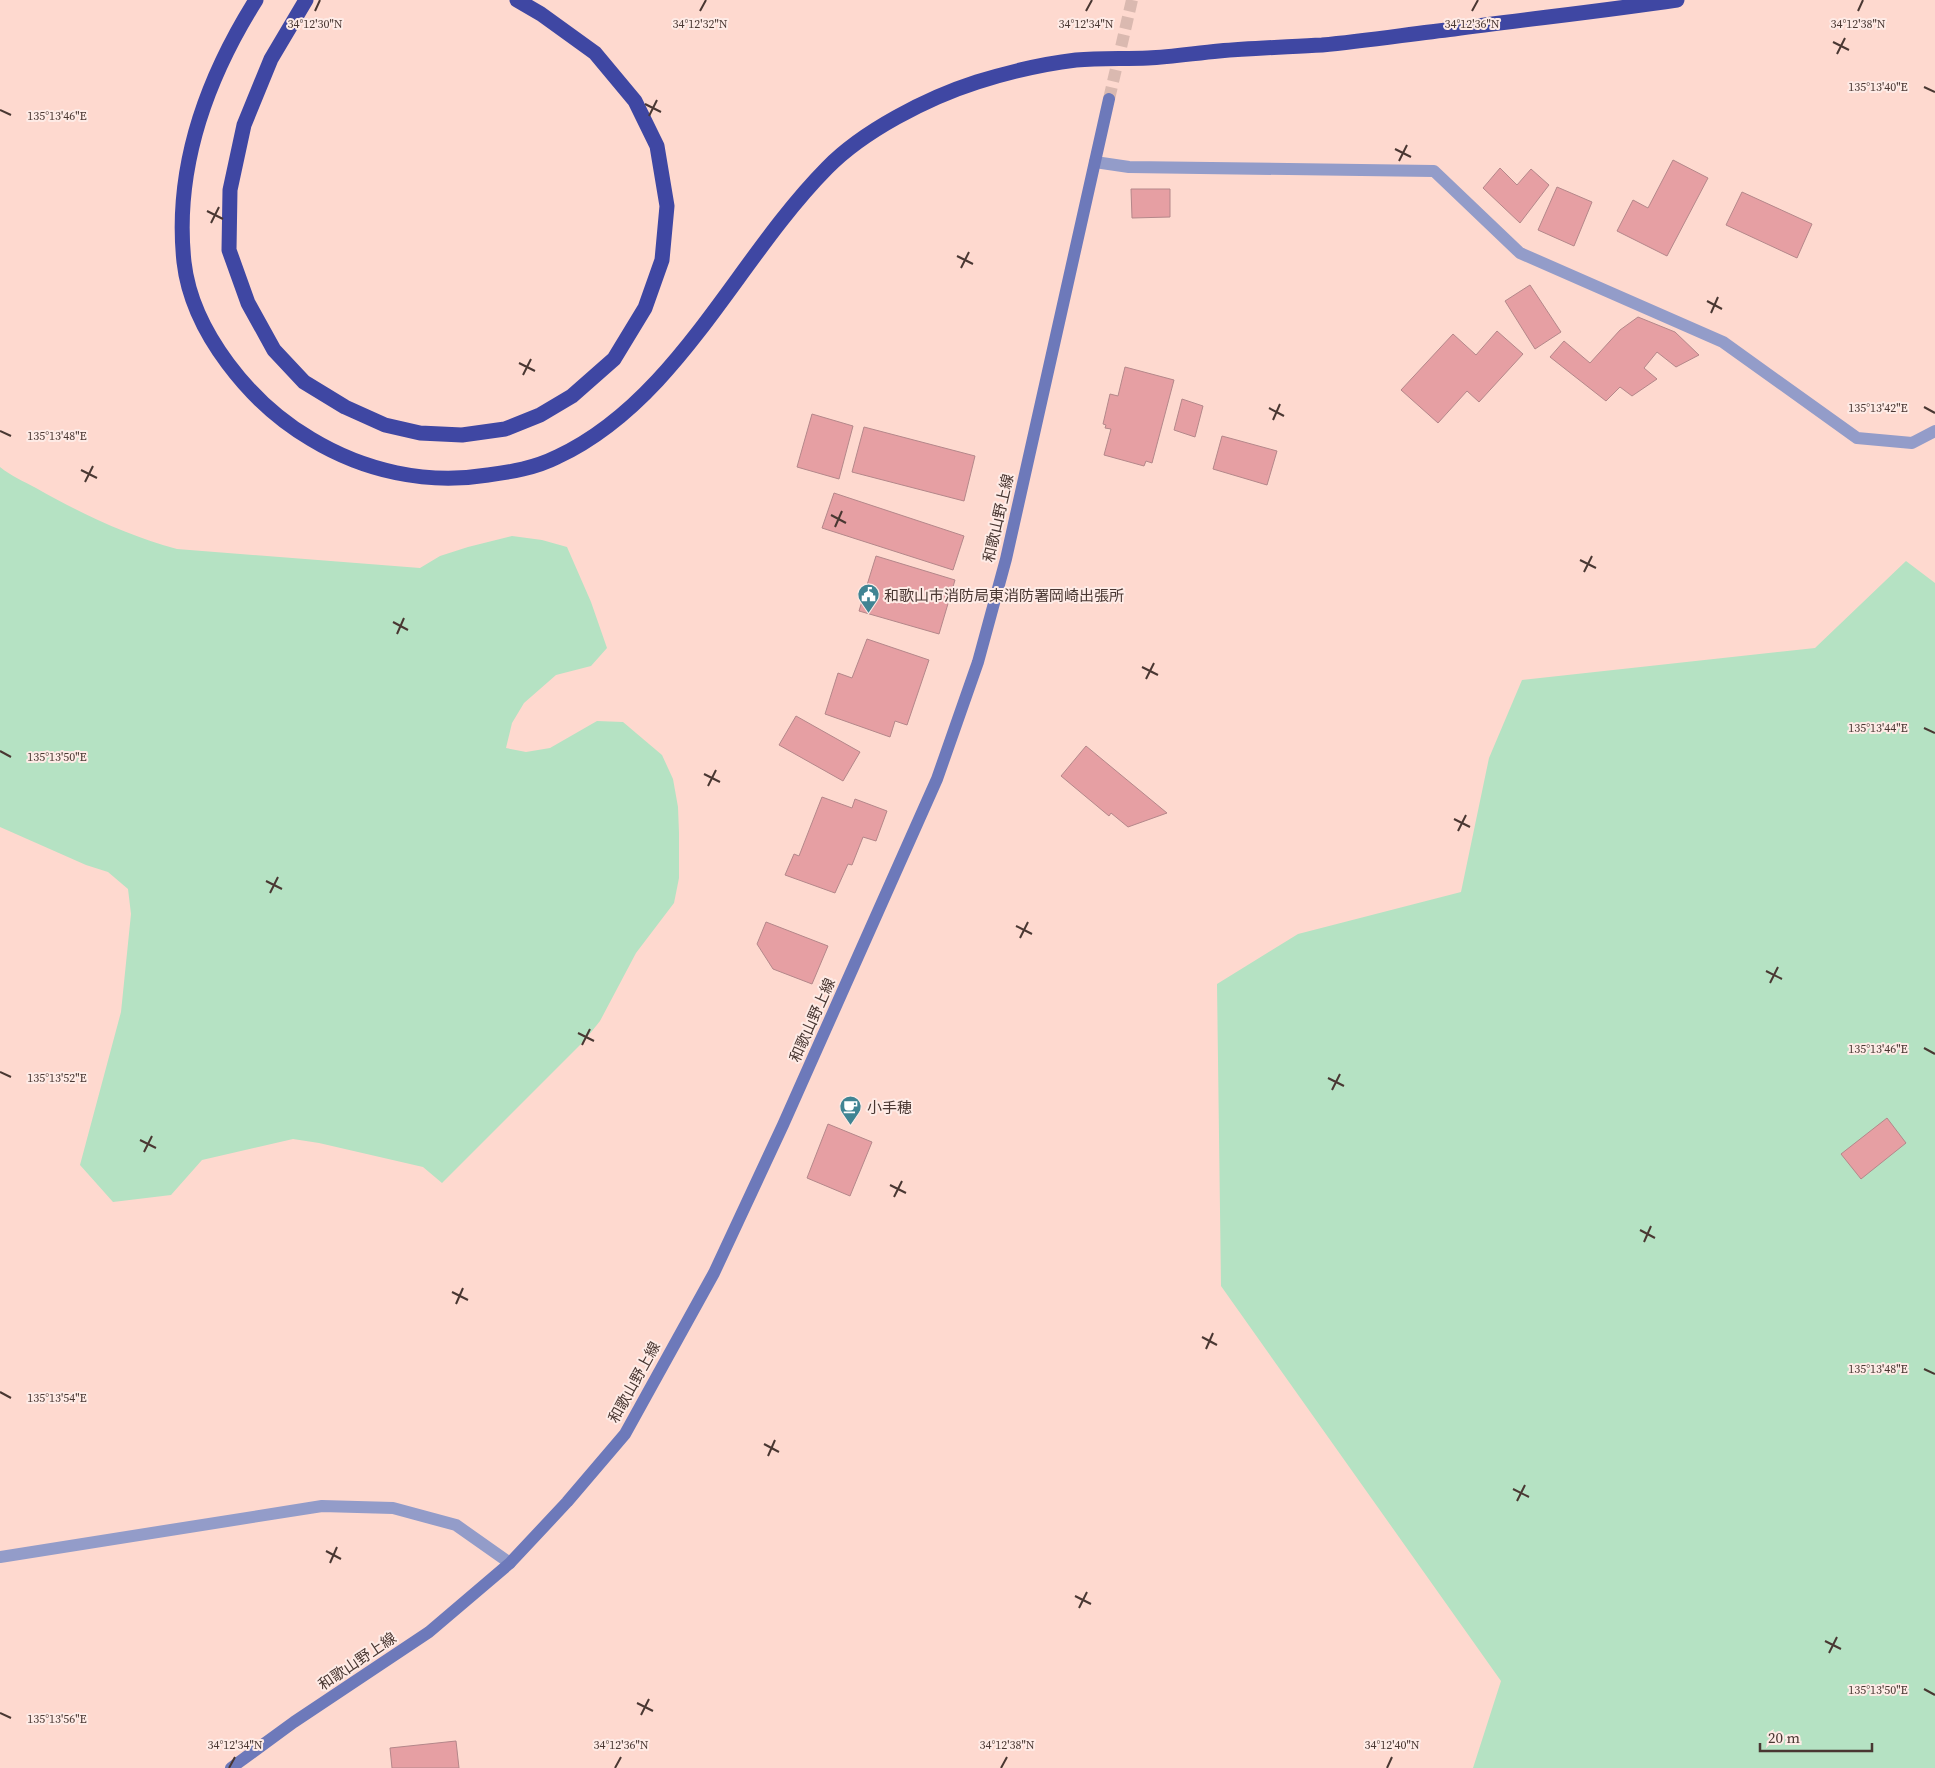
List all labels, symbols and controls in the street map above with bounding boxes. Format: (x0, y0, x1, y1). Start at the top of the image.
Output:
text: 34°12'30"N (287, 16, 343, 32)
text: 34°12'32"N (672, 16, 728, 32)
text: 34°12'34"N (1058, 16, 1114, 32)
text: 34°12'36"N (1444, 16, 1500, 32)
text: 34°12'38"N (1830, 16, 1886, 32)
text: 135°13'40"E (1848, 79, 1908, 95)
text: 135°13'46"E (27, 108, 87, 124)
text: 135°13'42"E (1848, 400, 1908, 416)
text: 135°13'48"E (27, 428, 87, 444)
street label: 和歌山野上線 (978, 472, 1018, 564)
public building icon: 和歌山市消防局東消防署岡崎出張所 (856, 583, 880, 614)
place label: 和歌山市消防局東消防署岡崎出張所 (884, 585, 1124, 606)
text: 135°13'44"E (1848, 720, 1908, 736)
text: 135°13'50"E (27, 749, 87, 765)
street label: 和歌山野上線 (784, 975, 840, 1065)
text: 135°13'46"E (1848, 1041, 1908, 1057)
text: 135°13'52"E (27, 1070, 87, 1086)
cafe icon: 小手穂 (839, 1095, 863, 1126)
place label: 小手穂 (867, 1097, 912, 1118)
street label: 和歌山野上線 (603, 1338, 665, 1426)
text: 135°13'48"E (1848, 1361, 1908, 1377)
text: 135°13'54"E (27, 1390, 87, 1406)
street label: 和歌山野上線 (314, 1627, 400, 1695)
text: 135°13'50"E (1848, 1682, 1908, 1698)
text: 135°13'56"E (27, 1711, 87, 1727)
scale bar (1760, 1720, 1872, 1752)
text: 20 m (1768, 1727, 1800, 1748)
text: 34°12'34"N (207, 1737, 263, 1753)
text: 34°12'36"N (593, 1737, 649, 1753)
text: 34°12'38"N (979, 1737, 1035, 1753)
text: 34°12'40"N (1364, 1737, 1420, 1753)

